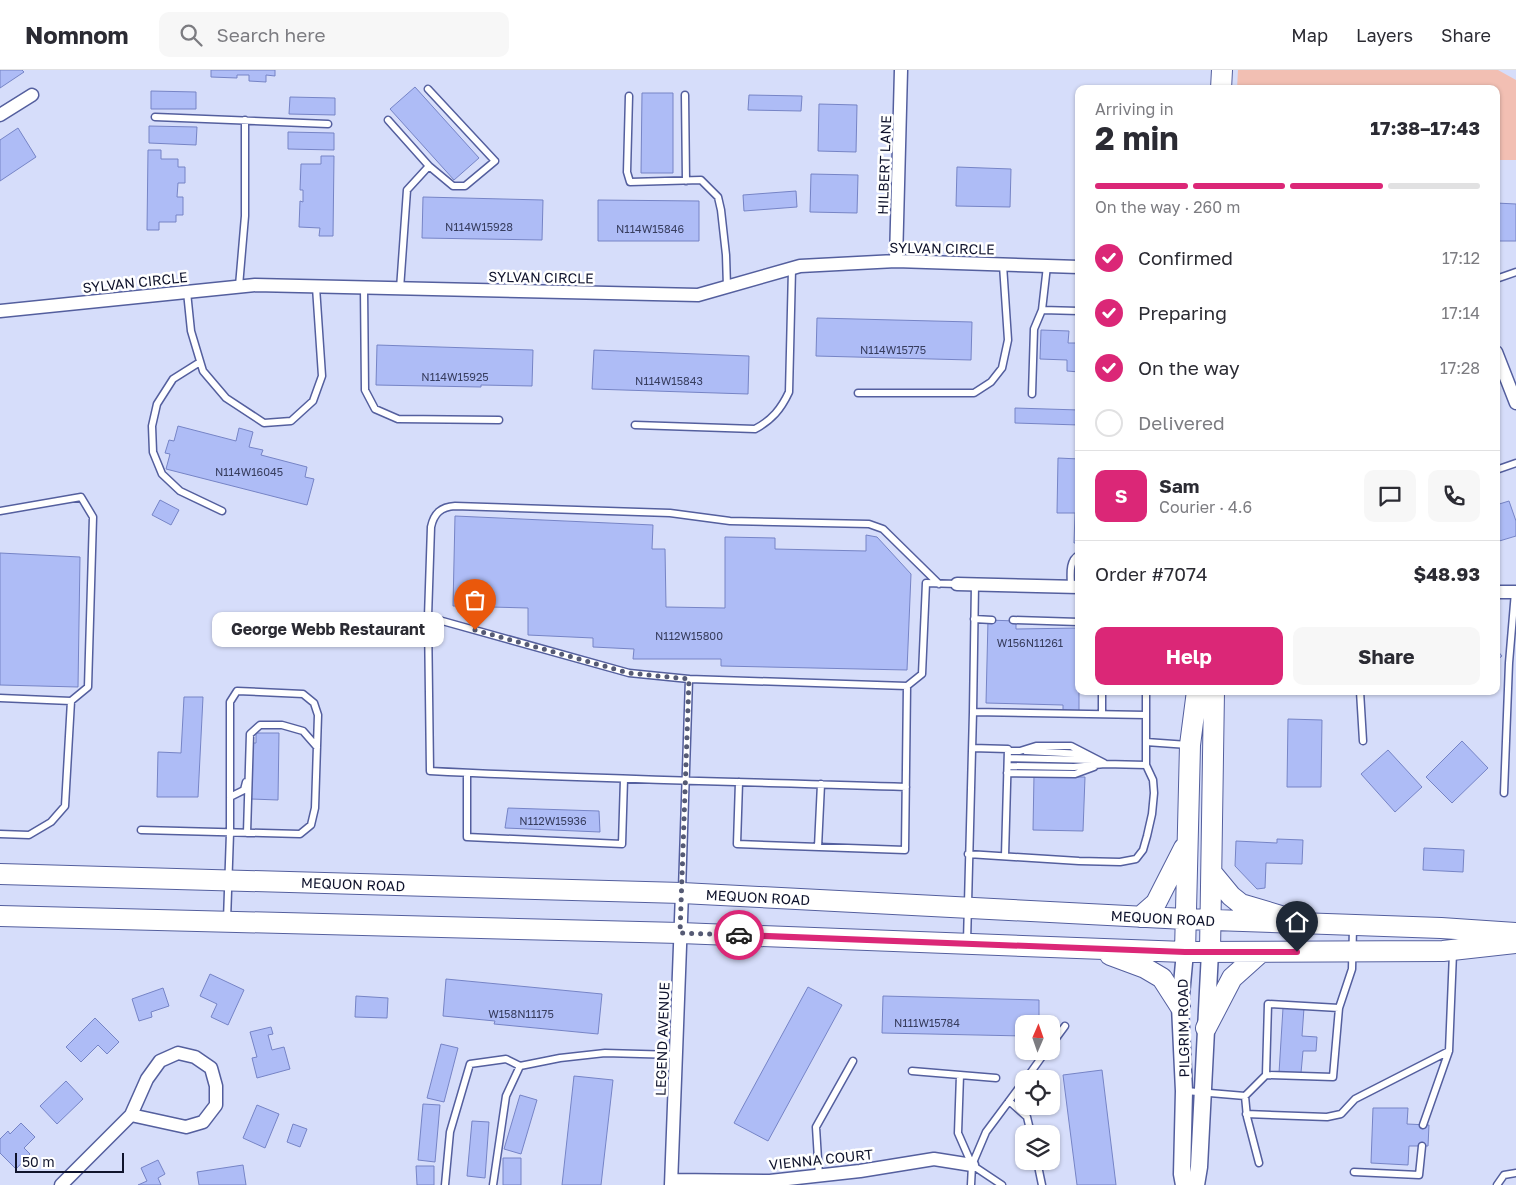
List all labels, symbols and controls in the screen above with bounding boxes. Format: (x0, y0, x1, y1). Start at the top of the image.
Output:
search box (159, 12, 509, 57)
text: Nomnom (25, 20, 129, 49)
icon: search (177, 21, 205, 49)
text: Search here (217, 23, 325, 46)
text: Map (1291, 24, 1328, 46)
text: Layers (1356, 24, 1413, 46)
text: Share (1441, 24, 1491, 46)
text: Arriving in (1095, 99, 1174, 119)
street label: HILBERT LANE (874, 115, 894, 215)
text: 17:38–17:43 (1370, 116, 1480, 139)
text: 2 min (1095, 119, 1179, 157)
text: On the way · 260 m (1095, 197, 1240, 217)
house number: N114W15928 (445, 220, 513, 233)
house number: N114W15846 (616, 222, 684, 235)
street label: SYLVAN CIRCLE (889, 239, 995, 257)
icon: check (1095, 244, 1123, 272)
text: Confirmed (1138, 246, 1233, 269)
text: 17:12 (1442, 248, 1480, 268)
street label: SYLVAN CIRCLE (82, 268, 188, 296)
street label: SYLVAN CIRCLE (488, 268, 594, 286)
icon: check (1095, 299, 1123, 327)
text: Preparing (1138, 301, 1227, 324)
text: 17:14 (1441, 303, 1480, 323)
house number: N114W15775 (860, 343, 926, 356)
icon: check (1095, 354, 1123, 382)
text: On the way (1138, 356, 1240, 379)
text: 17:28 (1440, 358, 1480, 378)
house number: N114W15925 (421, 370, 489, 383)
house number: N114W15843 (635, 374, 703, 387)
text: Delivered (1138, 411, 1225, 434)
house number: N114W16045 (215, 465, 283, 478)
button: chat (1364, 470, 1416, 522)
button: phone (1428, 470, 1480, 522)
text: Sam (1159, 474, 1199, 497)
text: S (1115, 484, 1127, 507)
text: Courier · 4.6 (1159, 497, 1252, 517)
text: Order #7074 (1095, 562, 1208, 585)
text: $48.93 (1413, 562, 1480, 585)
pin (454, 579, 496, 630)
icon: bag (461, 586, 489, 614)
callout: George Webb Restaurant (212, 612, 445, 648)
text: George Webb Restaurant (231, 619, 425, 639)
button: Help (1095, 627, 1283, 685)
button: Share (1293, 627, 1480, 685)
house number: N112W15800 (655, 629, 723, 642)
house number: W156N11261 (997, 636, 1063, 649)
house number: N112W15936 (519, 814, 587, 827)
street label: MEQUON ROAD (301, 874, 405, 894)
street label: MEQUON ROAD (705, 886, 811, 908)
pin (1276, 901, 1318, 952)
street label: MEQUON ROAD (1110, 907, 1216, 929)
icon: home (1283, 908, 1311, 936)
courier (714, 910, 764, 960)
icon: car (725, 921, 753, 949)
street label: PILGRIM ROAD (1174, 978, 1192, 1078)
street label: LEGEND AVENUE (652, 982, 672, 1096)
house number: W158N11175 (488, 1007, 554, 1020)
north arrow (1015, 1015, 1060, 1060)
map controls (1015, 1015, 1060, 1170)
house number: N111W15784 (894, 1016, 960, 1029)
button: locate (1015, 1070, 1060, 1115)
button: layers (1015, 1125, 1060, 1170)
street label: VIENNA COURT (768, 1145, 874, 1173)
scale bar (15, 1150, 124, 1173)
text: 50 m (22, 1153, 55, 1170)

